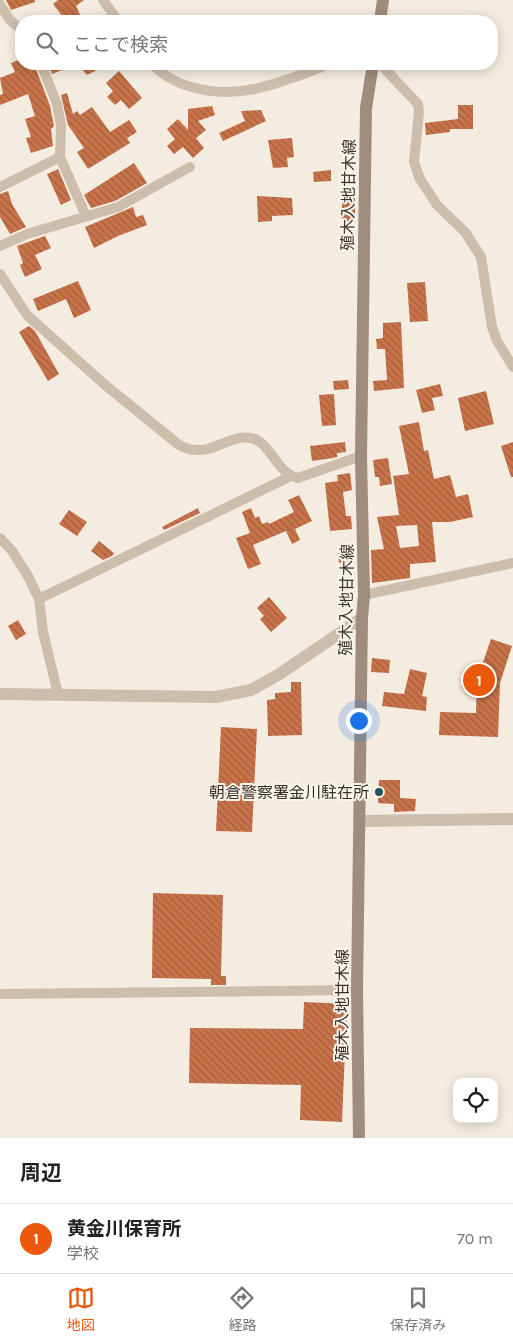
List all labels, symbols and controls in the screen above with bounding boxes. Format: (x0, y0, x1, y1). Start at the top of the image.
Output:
search box (15, 15, 498, 70)
icon: search (33, 29, 61, 57)
text: ここで検索 (73, 34, 168, 56)
street label: 殖木入地甘木線 (338, 139, 359, 251)
street label: 殖木入地甘木線 (336, 544, 357, 656)
pin: 1 (463, 661, 495, 699)
your location (346, 708, 372, 734)
place label: 朝倉警察署金川駐在所 (209, 783, 369, 802)
marker: 朝倉警察署金川駐在所 (373, 786, 385, 798)
street label: 殖木入地甘木線 (333, 949, 352, 1061)
map controls (453, 1078, 498, 1123)
button: locate (453, 1078, 498, 1123)
text: 周辺 (20, 1161, 62, 1185)
text: 黄金川保育所 (67, 1218, 181, 1240)
text: 1 (33, 1229, 39, 1248)
text: 70 m (457, 1229, 493, 1248)
text: 学校 (67, 1244, 99, 1263)
tab: 地図 (67, 1284, 95, 1334)
tab: 経路 (228, 1284, 256, 1334)
tab: 保存済み (390, 1284, 446, 1334)

